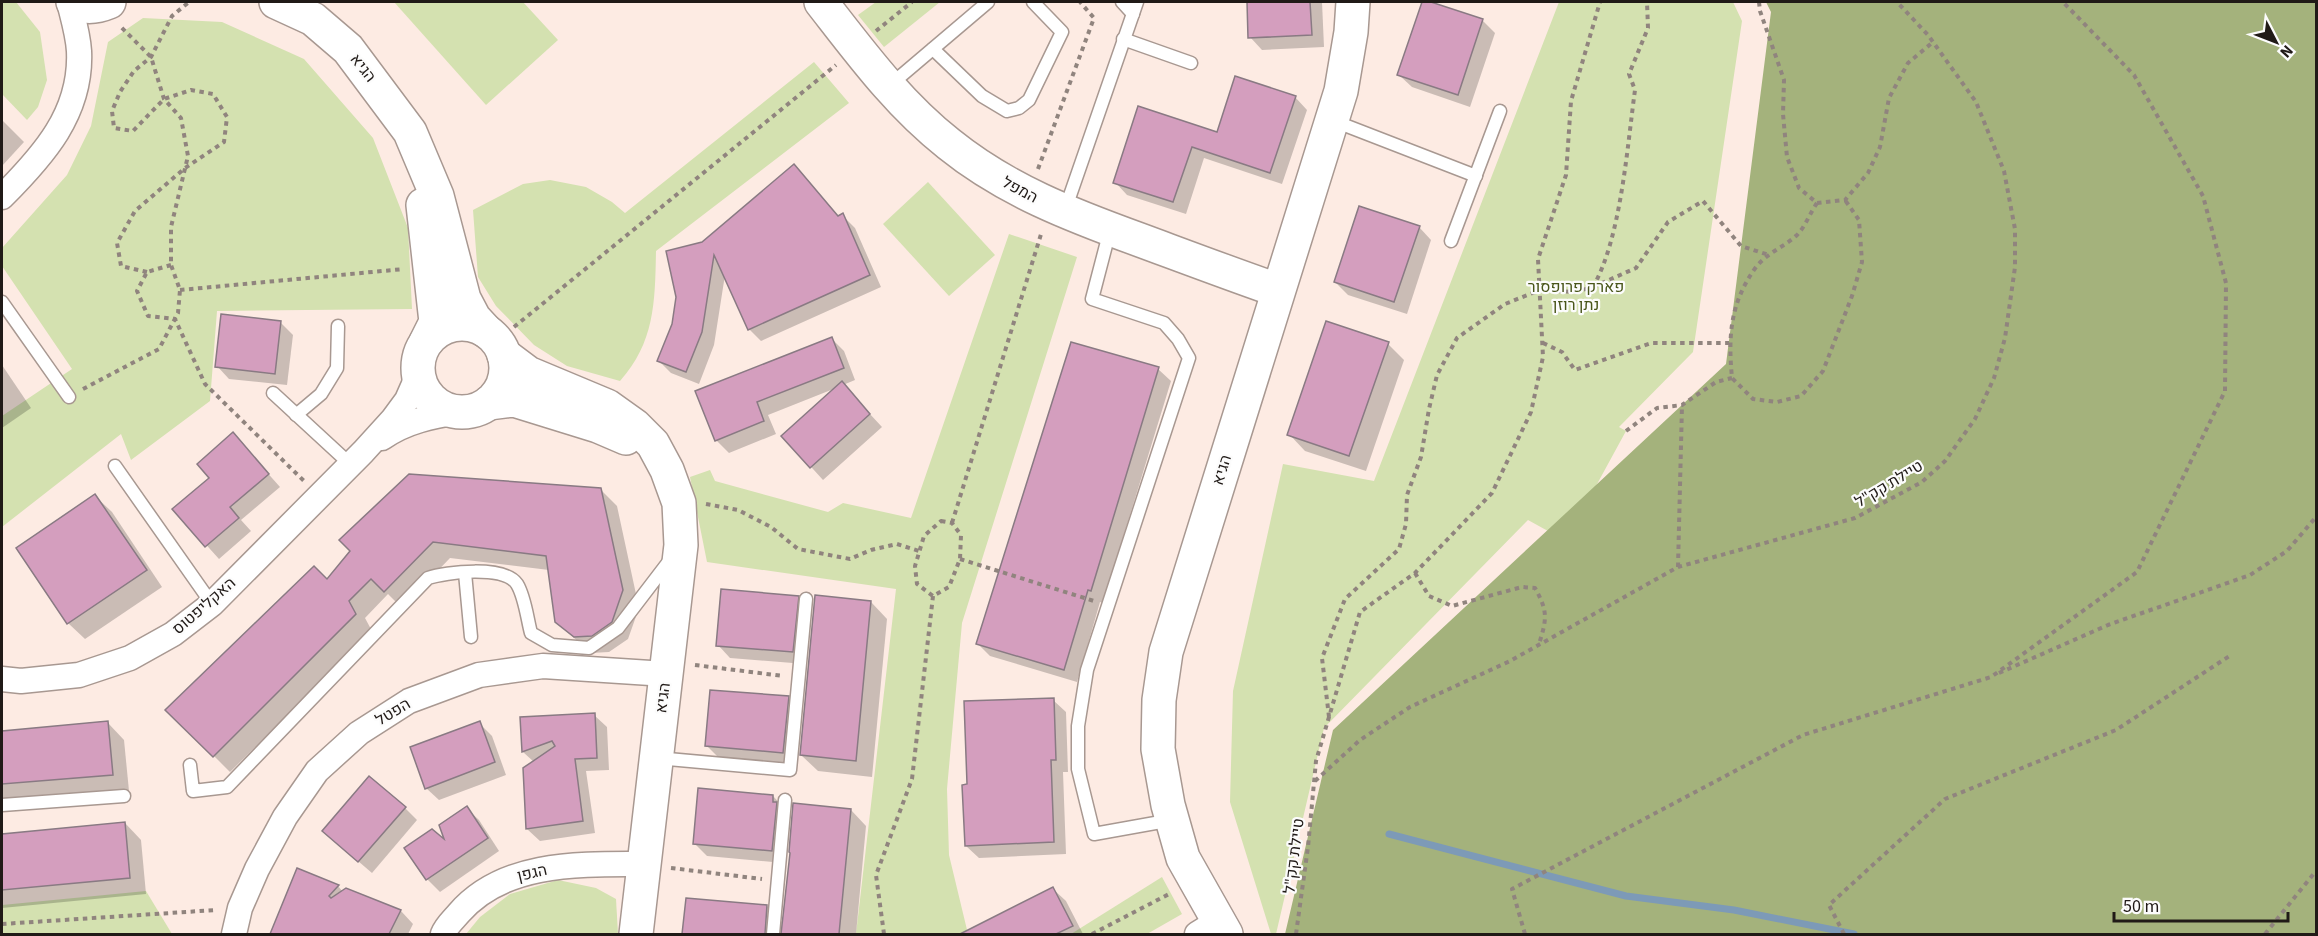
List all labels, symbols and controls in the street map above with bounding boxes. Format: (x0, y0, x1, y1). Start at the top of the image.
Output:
north arrow (2246, 12, 2306, 72)
text: N (2275, 40, 2298, 63)
street label: הגיא (345, 49, 381, 87)
street label: המפל (998, 171, 1042, 209)
park label: פארק פרופסור נתן רוזן (1528, 276, 1624, 316)
street label: הגיא (1207, 452, 1237, 488)
street label: טיילת קק"ל (1851, 455, 1927, 513)
street label: האקליפטוס (168, 572, 240, 640)
street label: הגיא (650, 681, 676, 715)
street label: הפטל (371, 693, 415, 731)
street label: טיילת קק"ל (1278, 817, 1310, 895)
street label: הגפן (515, 859, 549, 887)
scale bar (2114, 885, 2288, 923)
text: 50 m (2123, 894, 2159, 919)

